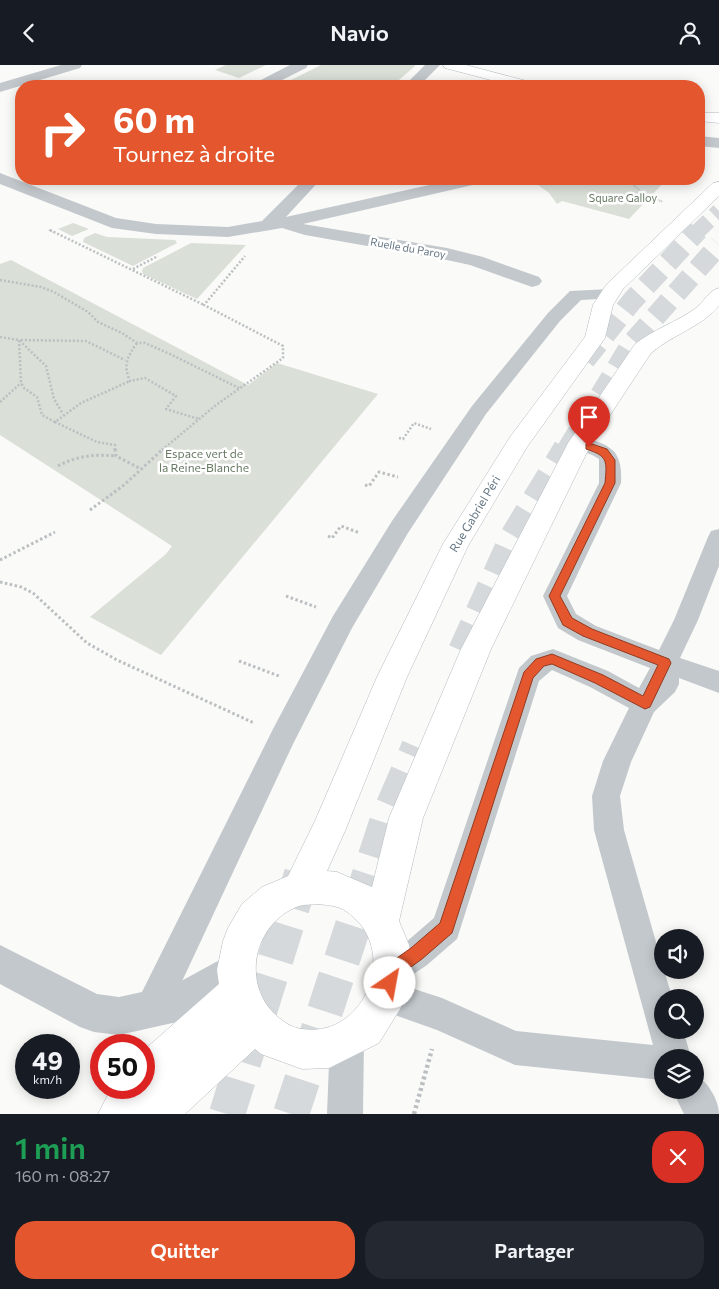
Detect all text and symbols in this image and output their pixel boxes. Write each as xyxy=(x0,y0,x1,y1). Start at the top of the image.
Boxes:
icon: back xyxy=(15,19,43,47)
text: Navio xyxy=(330,19,389,46)
icon: person xyxy=(676,19,704,47)
text: 60 m xyxy=(113,97,195,140)
icon: right xyxy=(30,100,95,165)
text: Tournez à droite xyxy=(113,140,275,167)
park label: Square Galloy xyxy=(589,191,657,204)
street label: Ruelle du Paroy xyxy=(369,234,447,261)
pin xyxy=(568,396,610,447)
icon: arrive xyxy=(575,403,603,431)
park label: Espace vert de la Reine-Blanche xyxy=(159,446,249,474)
street label: Rue Gabriel Péri xyxy=(446,473,502,554)
map controls xyxy=(654,929,704,1099)
button: sound xyxy=(654,929,704,979)
position arrow xyxy=(363,956,415,1008)
button: search xyxy=(654,989,704,1039)
speed limit sign: 50 xyxy=(90,1034,155,1099)
text: 49 xyxy=(32,1045,63,1075)
button: layers xyxy=(654,1049,704,1099)
text: km/h xyxy=(33,1072,62,1086)
text: 1 min xyxy=(15,1128,86,1165)
button: close xyxy=(652,1131,704,1183)
text: 160 m · 08:27 xyxy=(15,1166,110,1185)
button: Quitter xyxy=(15,1221,355,1279)
button: Partager xyxy=(365,1221,704,1279)

